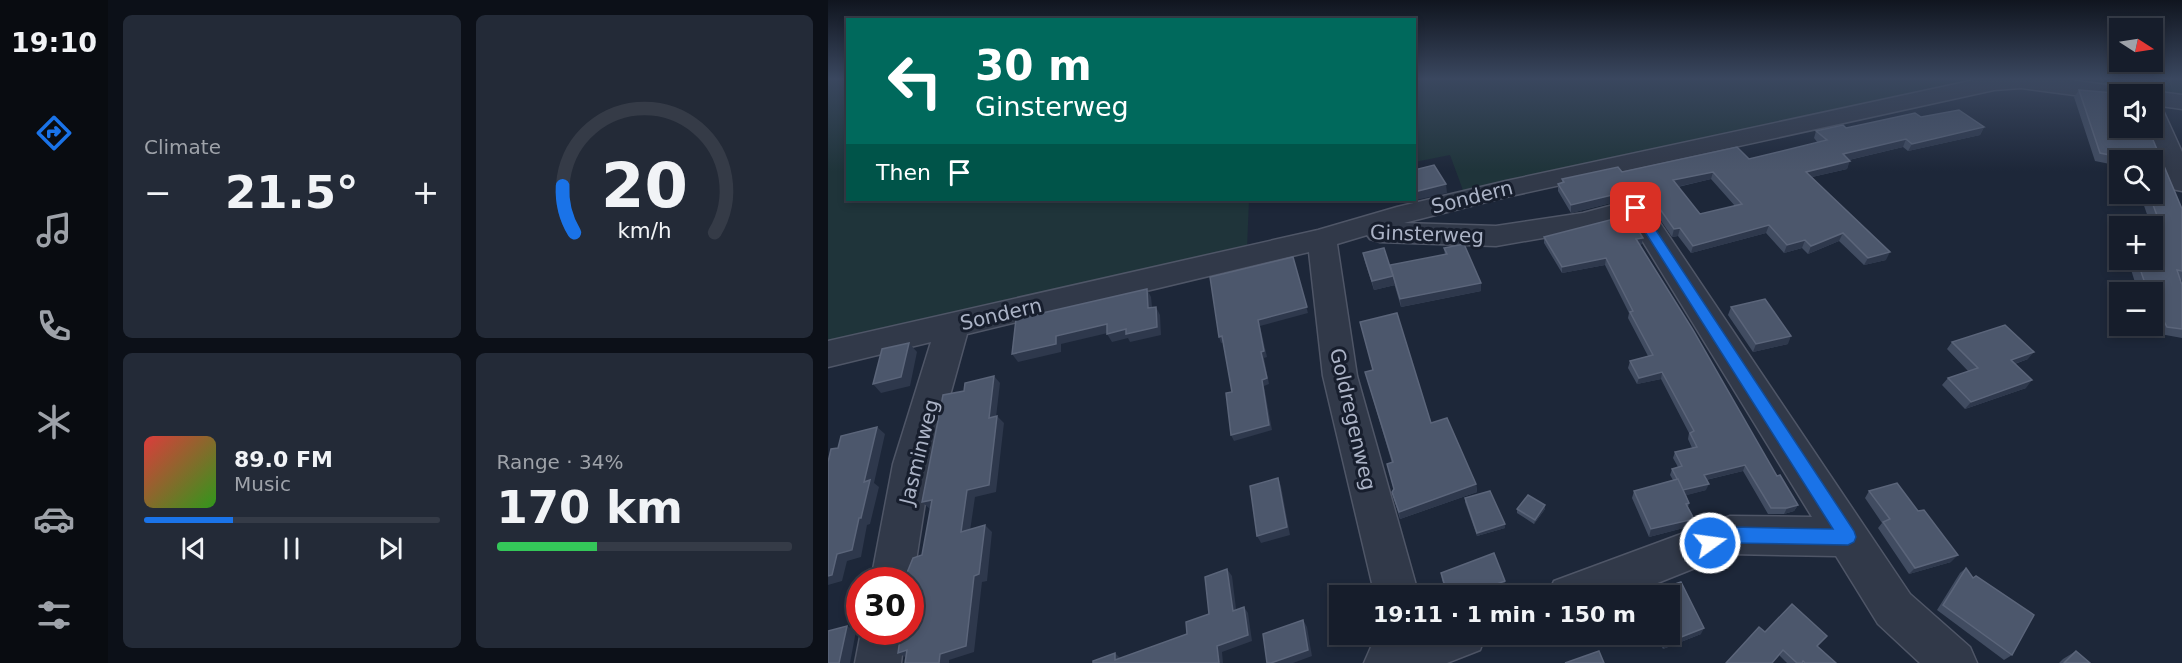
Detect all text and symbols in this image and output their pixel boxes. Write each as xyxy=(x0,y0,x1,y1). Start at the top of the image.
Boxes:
north arrow xyxy=(2109,18,2163,72)
map controls xyxy=(2109,18,2163,336)
text: 19:10 xyxy=(11,27,97,58)
text: 30 m xyxy=(975,41,1092,90)
icon: left xyxy=(876,42,954,120)
button: sound xyxy=(2109,84,2163,138)
text: Ginsterweg xyxy=(975,91,1129,122)
icon: directions xyxy=(33,112,75,154)
text: Climate xyxy=(144,135,221,159)
text: 20 xyxy=(601,149,688,222)
button: search xyxy=(2109,150,2163,204)
icon: arrive xyxy=(943,156,976,189)
text: Then xyxy=(876,160,931,185)
text: 21.5° xyxy=(225,166,359,219)
text: − xyxy=(144,173,172,212)
text: + xyxy=(412,173,440,212)
street label: Sondern xyxy=(1429,175,1515,219)
pin xyxy=(1610,182,1661,233)
icon: arrive xyxy=(1619,191,1652,224)
icon: music xyxy=(33,209,75,251)
button: + xyxy=(2109,216,2163,270)
text: km/h xyxy=(617,219,671,244)
street label: Ginsterweg xyxy=(1370,220,1484,248)
button: − xyxy=(2109,282,2163,336)
street label: Sondern xyxy=(958,293,1044,335)
icon: phone xyxy=(33,305,75,347)
street label: Goldregenweg xyxy=(1325,346,1381,492)
street label: Jasminweg xyxy=(894,397,944,509)
icon: climate xyxy=(33,401,75,443)
text: 89.0 FM xyxy=(234,447,333,472)
text: Range · 34% xyxy=(497,450,623,474)
text: Music xyxy=(234,472,291,496)
text: 170 km xyxy=(497,481,683,534)
icon: car xyxy=(33,498,75,540)
position arrow xyxy=(1678,511,1742,575)
icon: previous xyxy=(177,532,210,565)
icon: pause xyxy=(275,532,308,565)
icon: next xyxy=(374,532,407,565)
speed limit sign: 30 xyxy=(846,567,924,645)
icon: filters xyxy=(33,594,75,636)
text: 19:11 · 1 min · 150 m xyxy=(1373,602,1636,627)

